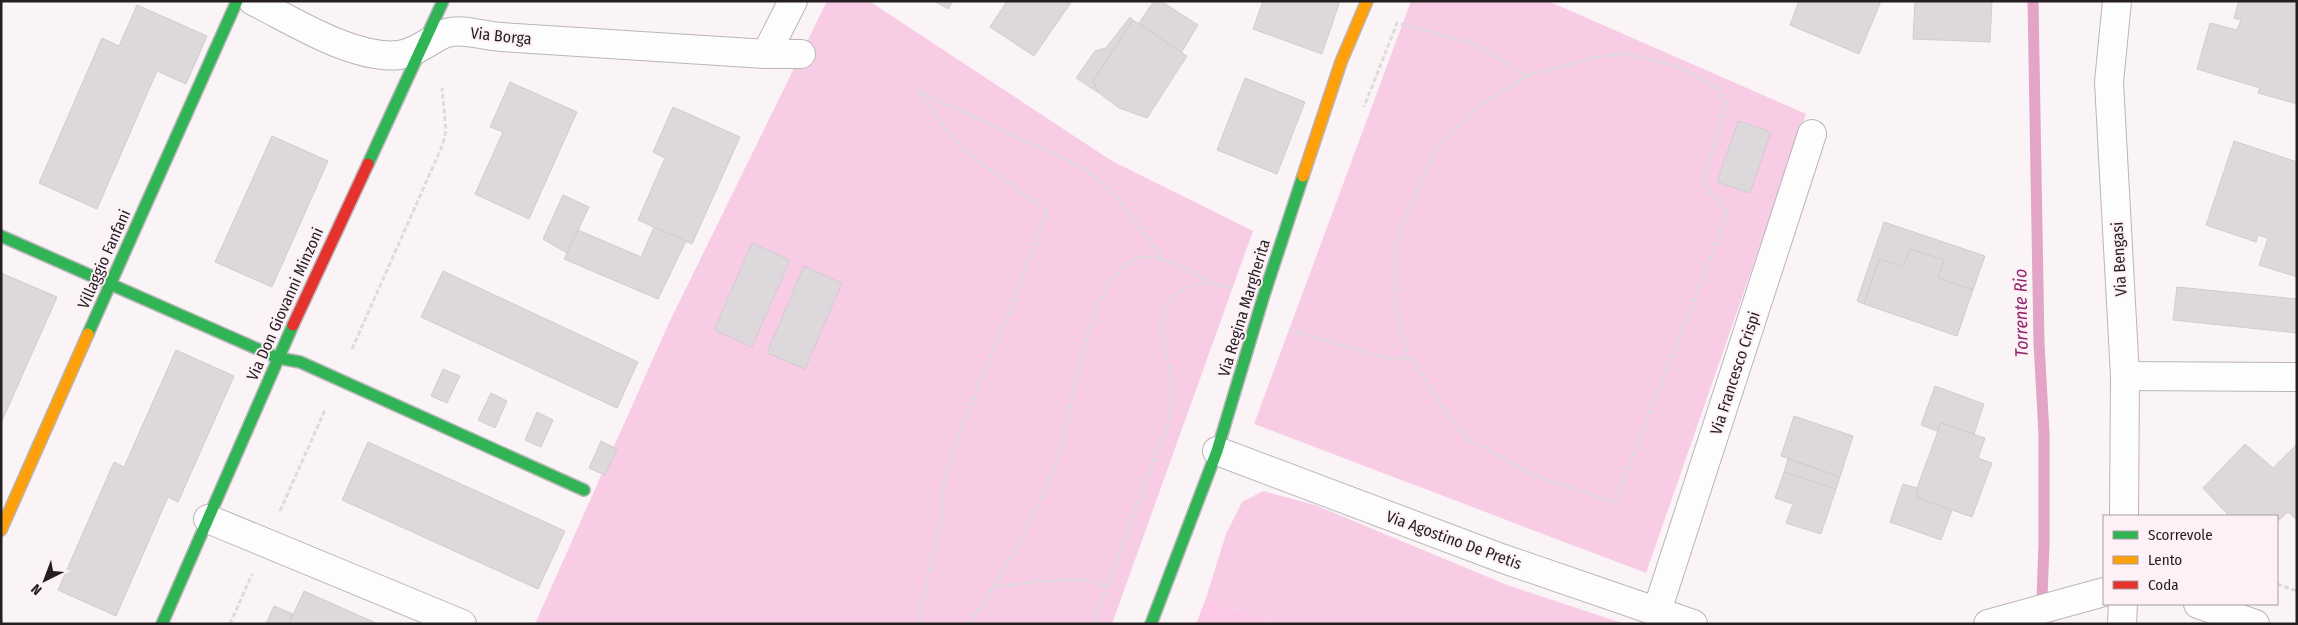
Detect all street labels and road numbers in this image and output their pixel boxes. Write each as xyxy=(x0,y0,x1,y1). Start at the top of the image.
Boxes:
street label: Via Borga xyxy=(469,23,533,49)
street label: Villaggio Fanfani xyxy=(74,206,134,312)
street label: Via Bengasi xyxy=(2108,221,2130,297)
street label: Via Don Giovanni Minzoni xyxy=(243,225,327,383)
street label: Via Regina Margherita xyxy=(1214,237,1274,379)
street label: Via Francesco Crispi xyxy=(1706,309,1764,437)
street label: Via Agostino De Pretis xyxy=(1384,507,1524,573)

